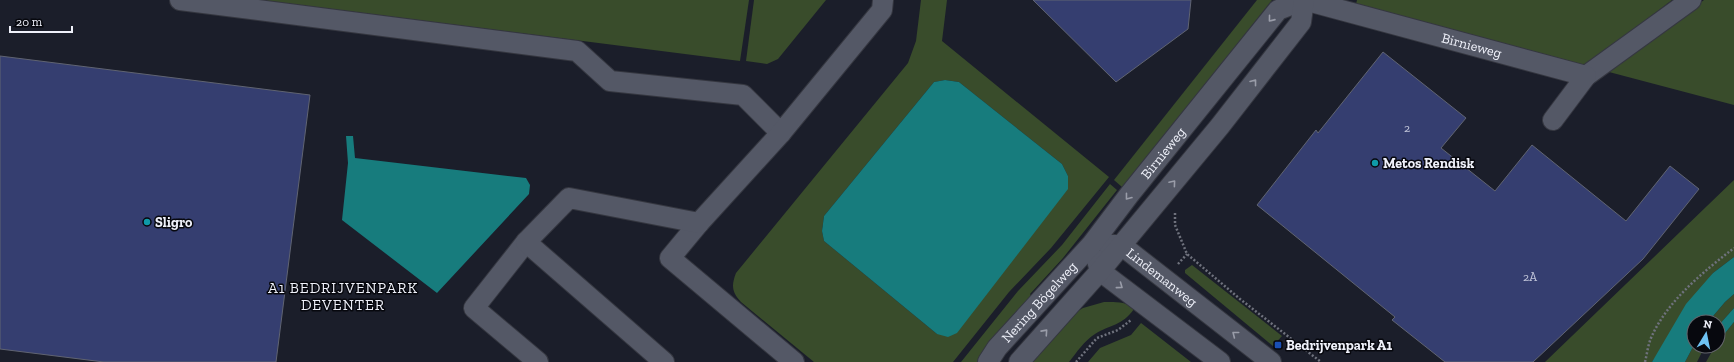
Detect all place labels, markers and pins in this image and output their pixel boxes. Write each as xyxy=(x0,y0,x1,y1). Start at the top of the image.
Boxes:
place label: Metos Rendisk xyxy=(1383,155,1475,172)
marker: Metos Rendisk xyxy=(1370,158,1380,168)
place label: Sligro xyxy=(155,214,193,231)
marker: Sligro xyxy=(142,217,152,227)
place label: Bedrijvenpark A1 xyxy=(1286,337,1392,354)
marker: Bedrijvenpark A1 xyxy=(1273,340,1283,350)

